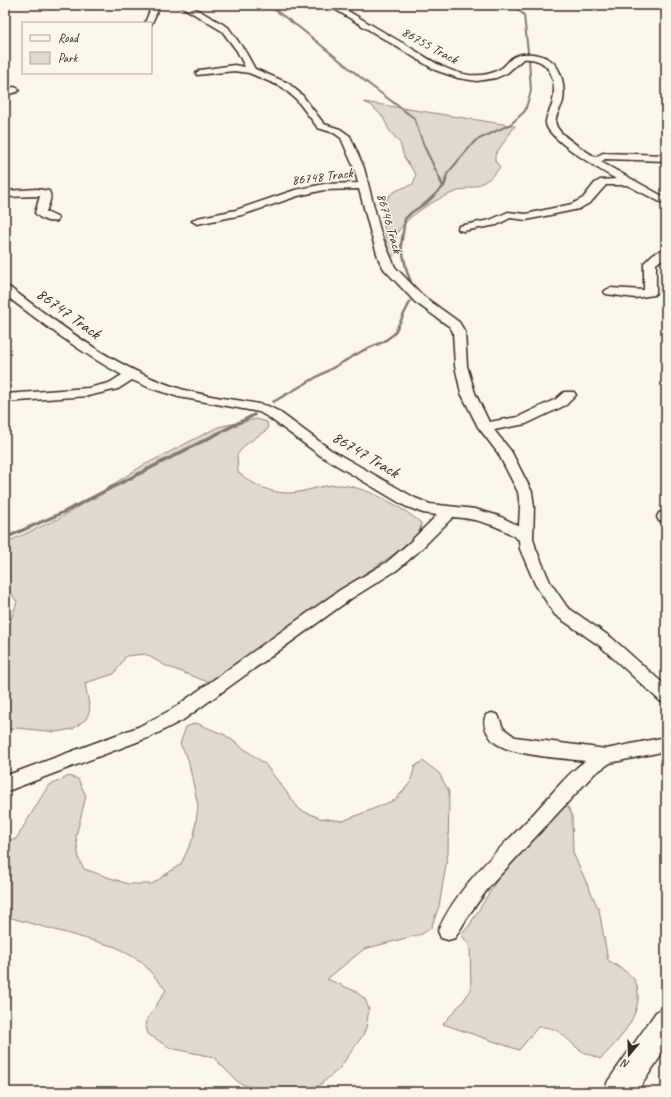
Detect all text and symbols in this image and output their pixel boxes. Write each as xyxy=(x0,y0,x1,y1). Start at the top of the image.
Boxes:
legend xyxy=(22,22,152,74)
street label: 86755 Track xyxy=(399,23,461,68)
text: Road xyxy=(58,30,80,46)
text: Park xyxy=(58,50,79,66)
street label: 86748 Track xyxy=(291,164,354,189)
street label: 86746 Track xyxy=(373,191,406,256)
street label: 86747 Track xyxy=(32,283,106,345)
street label: 86747 Track xyxy=(328,426,405,484)
north arrow xyxy=(609,1035,649,1075)
text: N xyxy=(618,1056,631,1072)

